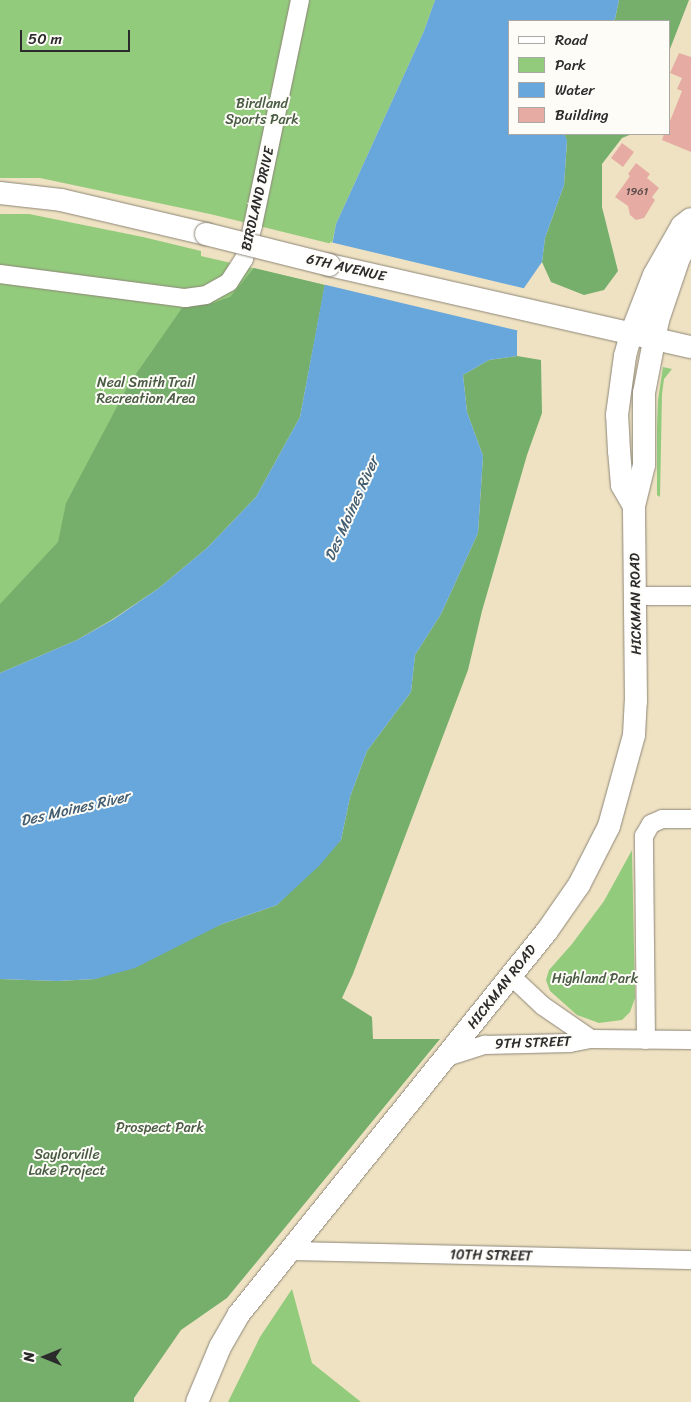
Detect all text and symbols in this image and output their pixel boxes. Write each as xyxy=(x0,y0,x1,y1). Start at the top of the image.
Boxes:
scale bar xyxy=(22,20,132,52)
legend xyxy=(508,20,671,135)
text: 50 m xyxy=(28,26,62,52)
text: Road xyxy=(555,27,587,53)
text: Park xyxy=(555,52,586,78)
text: Water xyxy=(555,77,595,103)
park label: Birdland Sports Park xyxy=(225,96,299,128)
text: Building xyxy=(555,102,609,128)
street label: BIRDLAND DRIVE xyxy=(238,145,278,253)
house number: 1961 xyxy=(626,185,648,199)
street label: 6TH AVENUE xyxy=(305,251,387,285)
park label: Neal Smith Trail Recreation Area xyxy=(96,375,196,408)
water label: Des Moines River xyxy=(321,454,383,564)
street label: HICKMAN ROAD xyxy=(627,553,645,655)
water label: Des Moines River xyxy=(19,788,131,830)
street label: HICKMAN ROAD xyxy=(464,942,540,1032)
park label: Highland Park xyxy=(552,971,638,987)
street label: 9TH STREET xyxy=(494,1033,572,1053)
park label: Prospect Park xyxy=(116,1120,204,1136)
park label: Saylorville Lake Project xyxy=(28,1147,106,1180)
street label: 10TH STREET xyxy=(449,1247,533,1265)
north arrow xyxy=(20,1332,70,1382)
text: N xyxy=(17,1352,42,1362)

